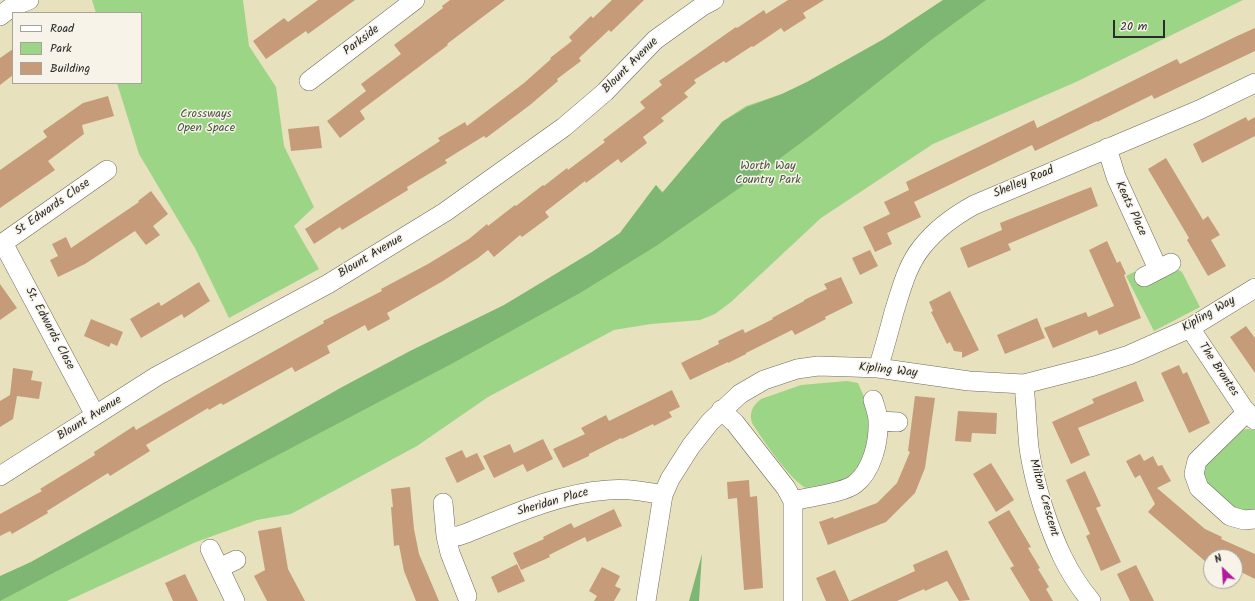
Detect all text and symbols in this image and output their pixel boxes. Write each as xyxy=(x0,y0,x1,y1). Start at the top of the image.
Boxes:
legend xyxy=(12,12,142,84)
scale bar xyxy=(1115,12,1167,38)
text: 20 m xyxy=(1120,17,1147,36)
text: Road xyxy=(50,19,74,38)
street label: Parkside xyxy=(341,23,383,59)
street label: Blount Avenue xyxy=(600,35,662,97)
text: Park xyxy=(50,39,72,58)
text: Building xyxy=(50,59,90,78)
park label: Crossways Open Space xyxy=(177,108,235,136)
park label: Worth Way Country Park xyxy=(735,160,801,188)
street label: Shelley Road xyxy=(992,164,1056,202)
street label: St Edwards Close xyxy=(13,177,93,239)
street label: Keats Place xyxy=(1111,179,1149,239)
street label: Blount Avenue xyxy=(336,232,406,282)
street label: St. Edwards Close xyxy=(21,285,77,373)
street label: Kipling Way xyxy=(1180,294,1238,336)
street label: The Brontes xyxy=(1195,340,1241,400)
street label: Kipling Way xyxy=(858,361,918,381)
street label: Blount Avenue xyxy=(55,394,125,444)
street label: Milton Crescent xyxy=(1025,458,1061,538)
street label: Sheridan Place xyxy=(516,486,590,520)
north arrow xyxy=(1203,549,1243,589)
text: N xyxy=(1211,549,1225,569)

